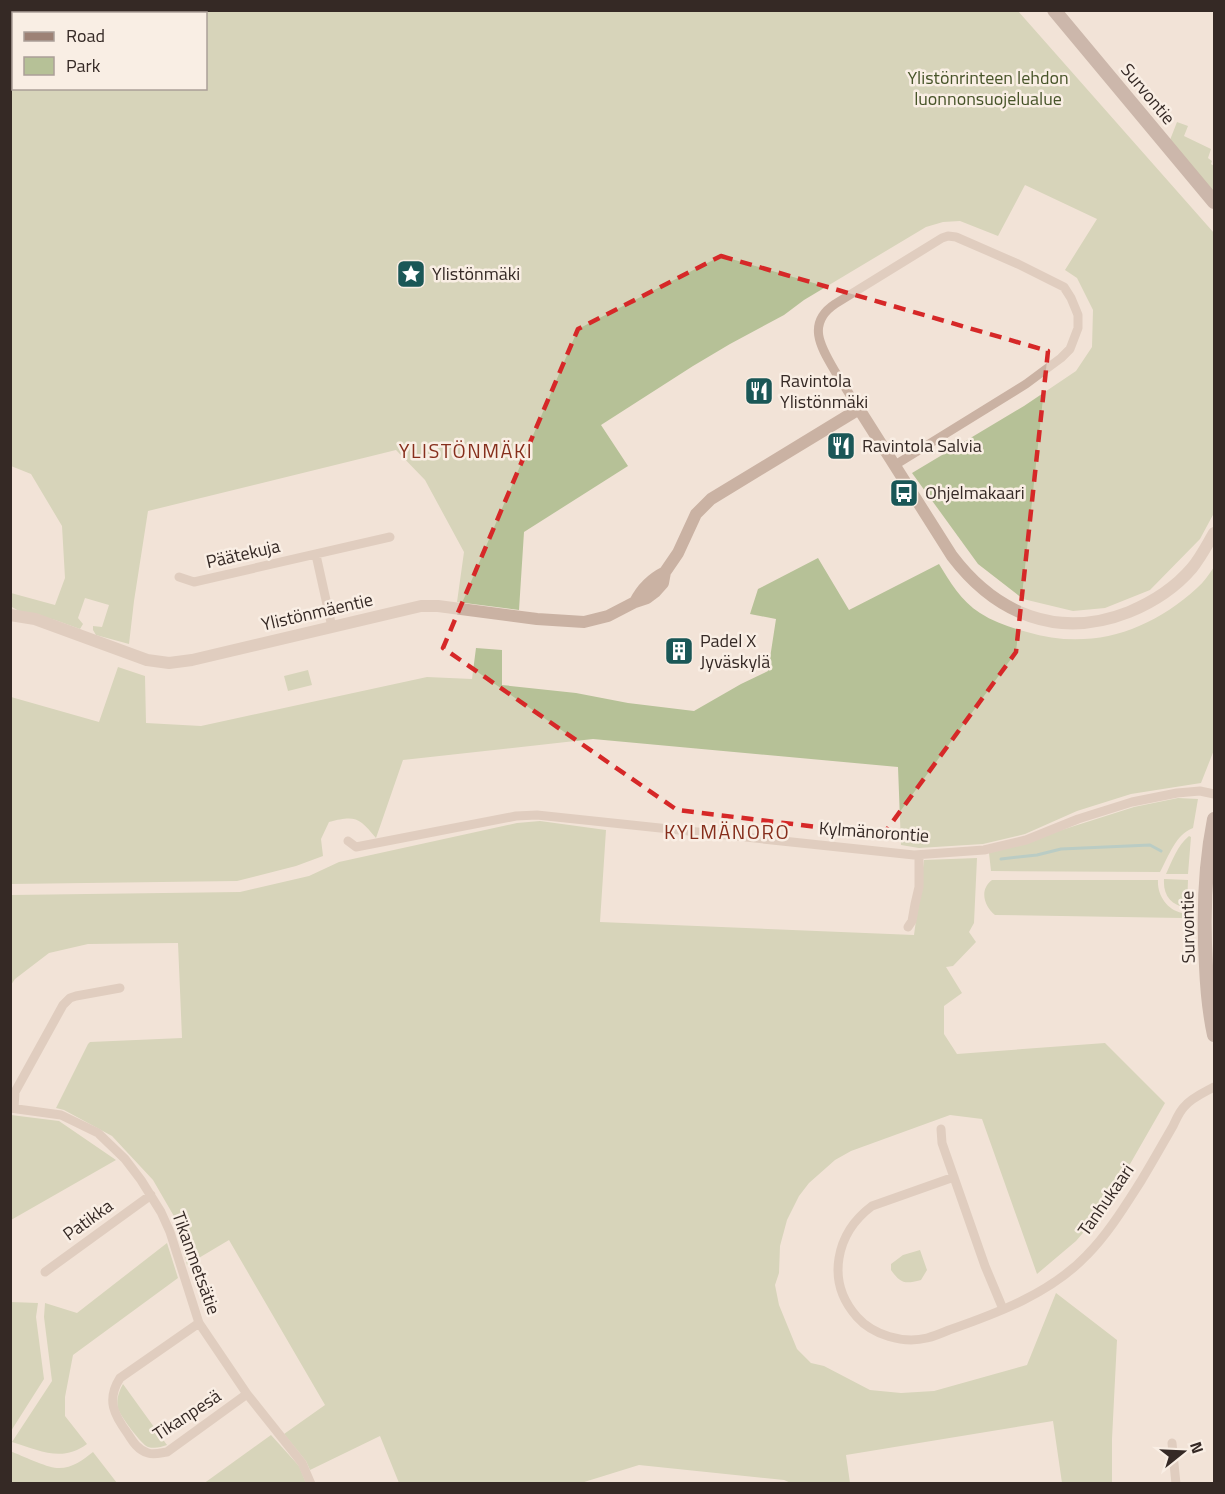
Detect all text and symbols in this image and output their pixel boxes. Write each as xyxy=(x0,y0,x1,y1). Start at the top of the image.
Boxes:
legend xyxy=(12,12,207,90)
text: Road xyxy=(66,22,105,49)
text: Park xyxy=(66,52,101,79)
street label: Survontie xyxy=(1115,57,1182,130)
park label: Ylistönrinteen lehdon luonnonsuojelualue xyxy=(907,64,1069,112)
place icon: Ylistönmäki xyxy=(395,258,427,290)
place label: Ylistönmäki xyxy=(432,260,520,287)
place label: Ravintola Ylistönmäki xyxy=(780,367,868,415)
restaurant icon: Ravintola Ylistönmäki xyxy=(743,375,775,407)
restaurant icon: Ravintola Salvia xyxy=(825,430,857,462)
place label: Ravintola Salvia xyxy=(862,432,982,459)
district label: YLISTÖNMÄKI xyxy=(399,435,533,466)
bus stop icon: Ohjelmakaari xyxy=(888,477,920,509)
place label: Ohjelmakaari xyxy=(925,479,1025,506)
street label: Päätekuja xyxy=(203,532,283,575)
street label: Ylistönmäentie xyxy=(258,586,375,637)
place label: Padel X Jyväskylä xyxy=(700,627,770,675)
building icon: Padel X Jyväskylä xyxy=(663,635,695,667)
street label: Kylmänorontie xyxy=(818,814,930,849)
district label: KYLMÄNORO xyxy=(664,816,790,847)
street label: Survontie xyxy=(1173,891,1202,963)
street label: Tanhukaari xyxy=(1071,1158,1140,1241)
street label: Patikka xyxy=(57,1192,118,1247)
street label: Tikanmetsätie xyxy=(165,1208,228,1318)
street label: Tikanpesä xyxy=(147,1382,226,1447)
north arrow xyxy=(1153,1422,1213,1482)
text: N xyxy=(1184,1438,1210,1456)

